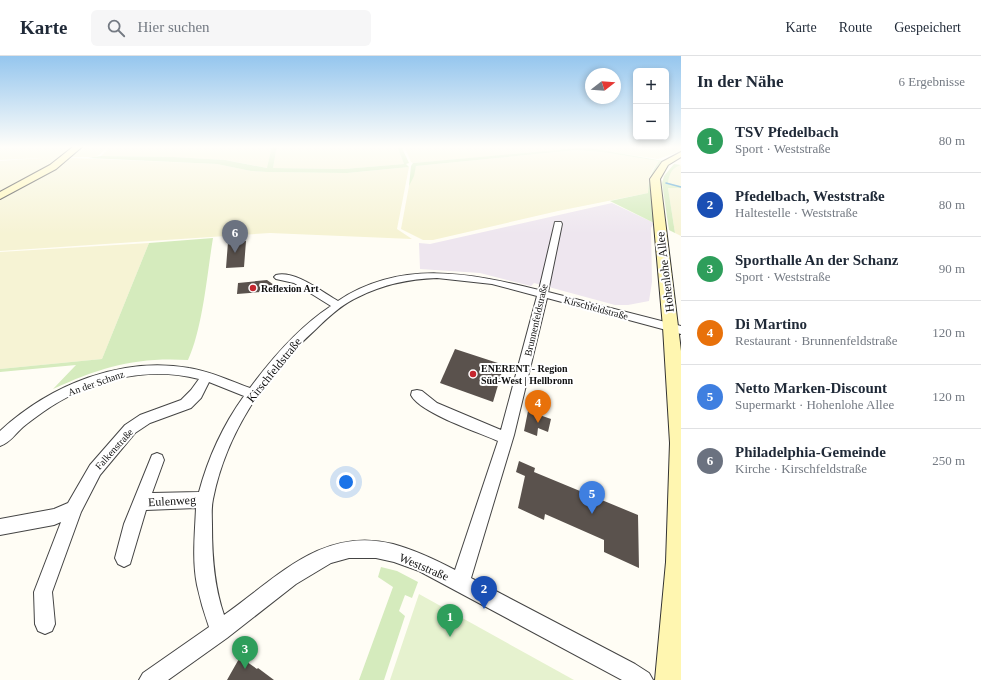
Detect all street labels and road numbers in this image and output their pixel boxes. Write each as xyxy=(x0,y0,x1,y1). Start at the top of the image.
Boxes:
street label: Hohenlohe Allee xyxy=(653,231,677,313)
street label: Brunnenfeldstraße xyxy=(522,282,550,357)
street label: Kirschfeldstraße xyxy=(563,294,630,322)
street label: Kirschfeldstraße xyxy=(244,335,304,405)
street label: An der Schanz xyxy=(66,368,126,398)
street label: Falkenstraße xyxy=(93,426,136,472)
street label: Eulenweg xyxy=(148,493,196,509)
street label: Weststraße xyxy=(397,550,451,584)

